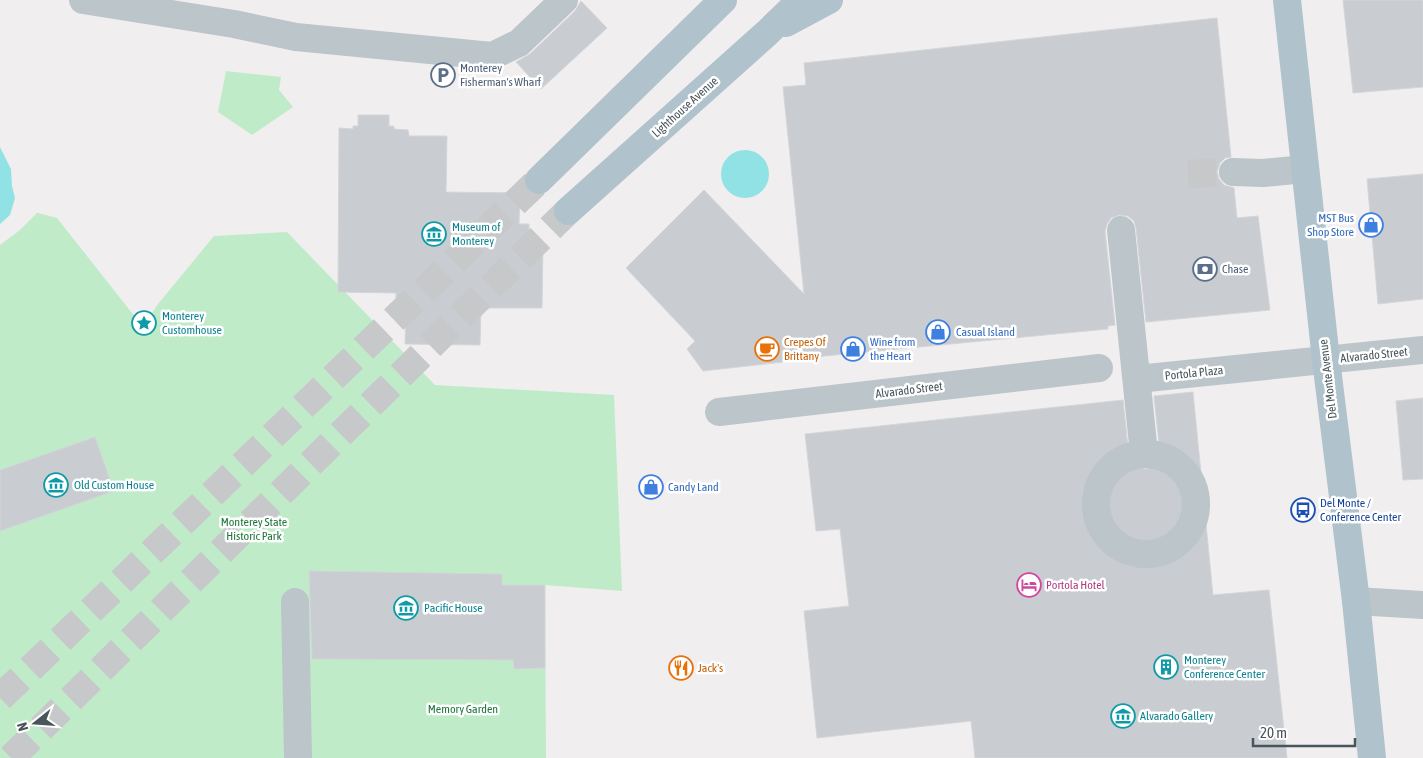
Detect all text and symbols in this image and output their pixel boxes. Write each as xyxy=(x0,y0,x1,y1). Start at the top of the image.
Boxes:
place label: Monterey Fisherman's Wharf xyxy=(460,61,542,89)
parking icon: Monterey Fisherman's Wharf xyxy=(430,62,456,88)
street label: Lighthouse Avenue xyxy=(649,74,721,140)
place label: MST Bus Shop Store xyxy=(1307,211,1354,239)
shop icon: MST Bus Shop Store xyxy=(1358,212,1384,238)
place label: Museum of Monterey xyxy=(452,220,501,248)
museum icon: Museum of Monterey xyxy=(421,221,447,247)
bank icon: Chase xyxy=(1192,256,1218,282)
place label: Chase xyxy=(1222,262,1248,276)
place label: Monterey Customhouse xyxy=(162,309,222,337)
place icon: Monterey Customhouse xyxy=(131,310,157,336)
shop icon: Casual Island xyxy=(925,319,951,345)
place label: Casual Island xyxy=(956,325,1015,339)
place label: Crepes Of Brittany xyxy=(784,335,826,363)
place label: Wine from the Heart xyxy=(870,335,916,363)
cafe icon: Crepes Of Brittany xyxy=(754,336,780,362)
shop icon: Wine from the Heart xyxy=(840,336,866,362)
street label: Del Monte Avenue xyxy=(1316,338,1340,420)
street label: Alvarado Street xyxy=(1340,344,1409,365)
street label: Portola Plaza xyxy=(1164,363,1224,383)
street label: Alvarado Street xyxy=(875,379,944,401)
museum icon: Old Custom House xyxy=(43,472,69,498)
shop icon: Candy Land xyxy=(638,474,664,500)
place label: Old Custom House xyxy=(74,478,154,492)
place label: Candy Land xyxy=(668,480,719,494)
place label: Del Monte / Conference Center xyxy=(1320,496,1401,524)
bus stop icon: Del Monte / Conference Center xyxy=(1290,497,1316,523)
park label: Monterey State Historic Park xyxy=(221,515,287,543)
hotel icon: Portola Hotel xyxy=(1016,572,1042,598)
place label: Portola Hotel xyxy=(1046,578,1106,592)
museum icon: Pacific House xyxy=(393,595,419,621)
place label: Pacific House xyxy=(424,601,483,615)
place label: Monterey Conference Center xyxy=(1184,653,1265,681)
building icon: Monterey Conference Center xyxy=(1153,654,1179,680)
restaurant icon: Jack's xyxy=(668,655,694,681)
place label: Jack's xyxy=(698,661,723,675)
north arrow xyxy=(10,698,60,748)
park label: Memory Garden xyxy=(428,702,498,716)
museum icon: Alvarado Gallery xyxy=(1110,703,1136,729)
place label: Alvarado Gallery xyxy=(1140,709,1213,723)
scale bar xyxy=(1253,716,1356,748)
text: N xyxy=(14,721,31,733)
text: 20 m xyxy=(1260,724,1287,741)

